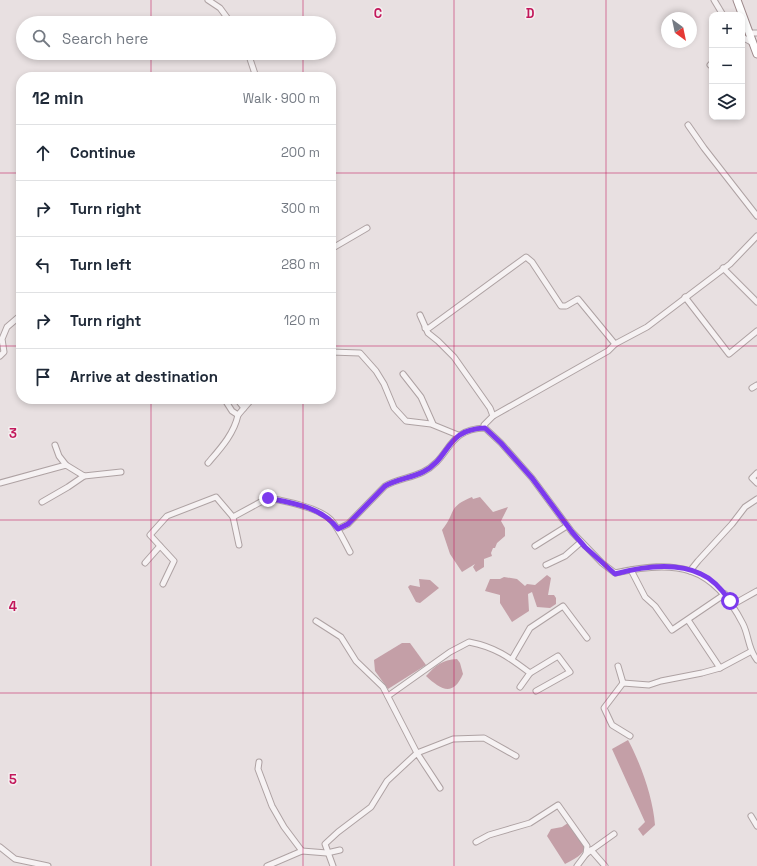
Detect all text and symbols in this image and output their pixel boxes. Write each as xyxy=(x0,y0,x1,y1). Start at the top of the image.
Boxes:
text: C xyxy=(374,5,382,22)
text: D xyxy=(526,5,535,22)
north arrow xyxy=(661,12,697,48)
map controls xyxy=(709,12,745,120)
button: + xyxy=(709,12,745,48)
search box xyxy=(16,16,336,60)
icon: search xyxy=(30,27,52,49)
text: Search here xyxy=(62,29,148,48)
button: − xyxy=(709,48,745,84)
button: layers xyxy=(709,84,745,120)
text: 12 min xyxy=(32,87,84,109)
text: Walk · 900 m xyxy=(243,90,320,107)
icon: ahead xyxy=(32,142,54,164)
text: Continue xyxy=(70,143,136,162)
text: 200 m xyxy=(281,144,320,161)
icon: right xyxy=(32,198,54,220)
text: Turn right xyxy=(70,199,141,218)
text: 300 m xyxy=(281,200,320,217)
icon: left xyxy=(32,254,54,276)
text: Turn left xyxy=(70,255,132,274)
text: 280 m xyxy=(281,256,320,273)
icon: right xyxy=(32,310,54,332)
text: Turn right xyxy=(70,311,141,330)
text: 120 m xyxy=(284,312,320,329)
icon: arrive xyxy=(32,366,54,388)
text: Arrive at destination xyxy=(70,367,218,386)
text: 3 xyxy=(9,425,17,442)
route end xyxy=(259,489,277,507)
route start xyxy=(721,592,739,610)
text: 4 xyxy=(9,598,17,615)
text: 5 xyxy=(9,771,17,788)

